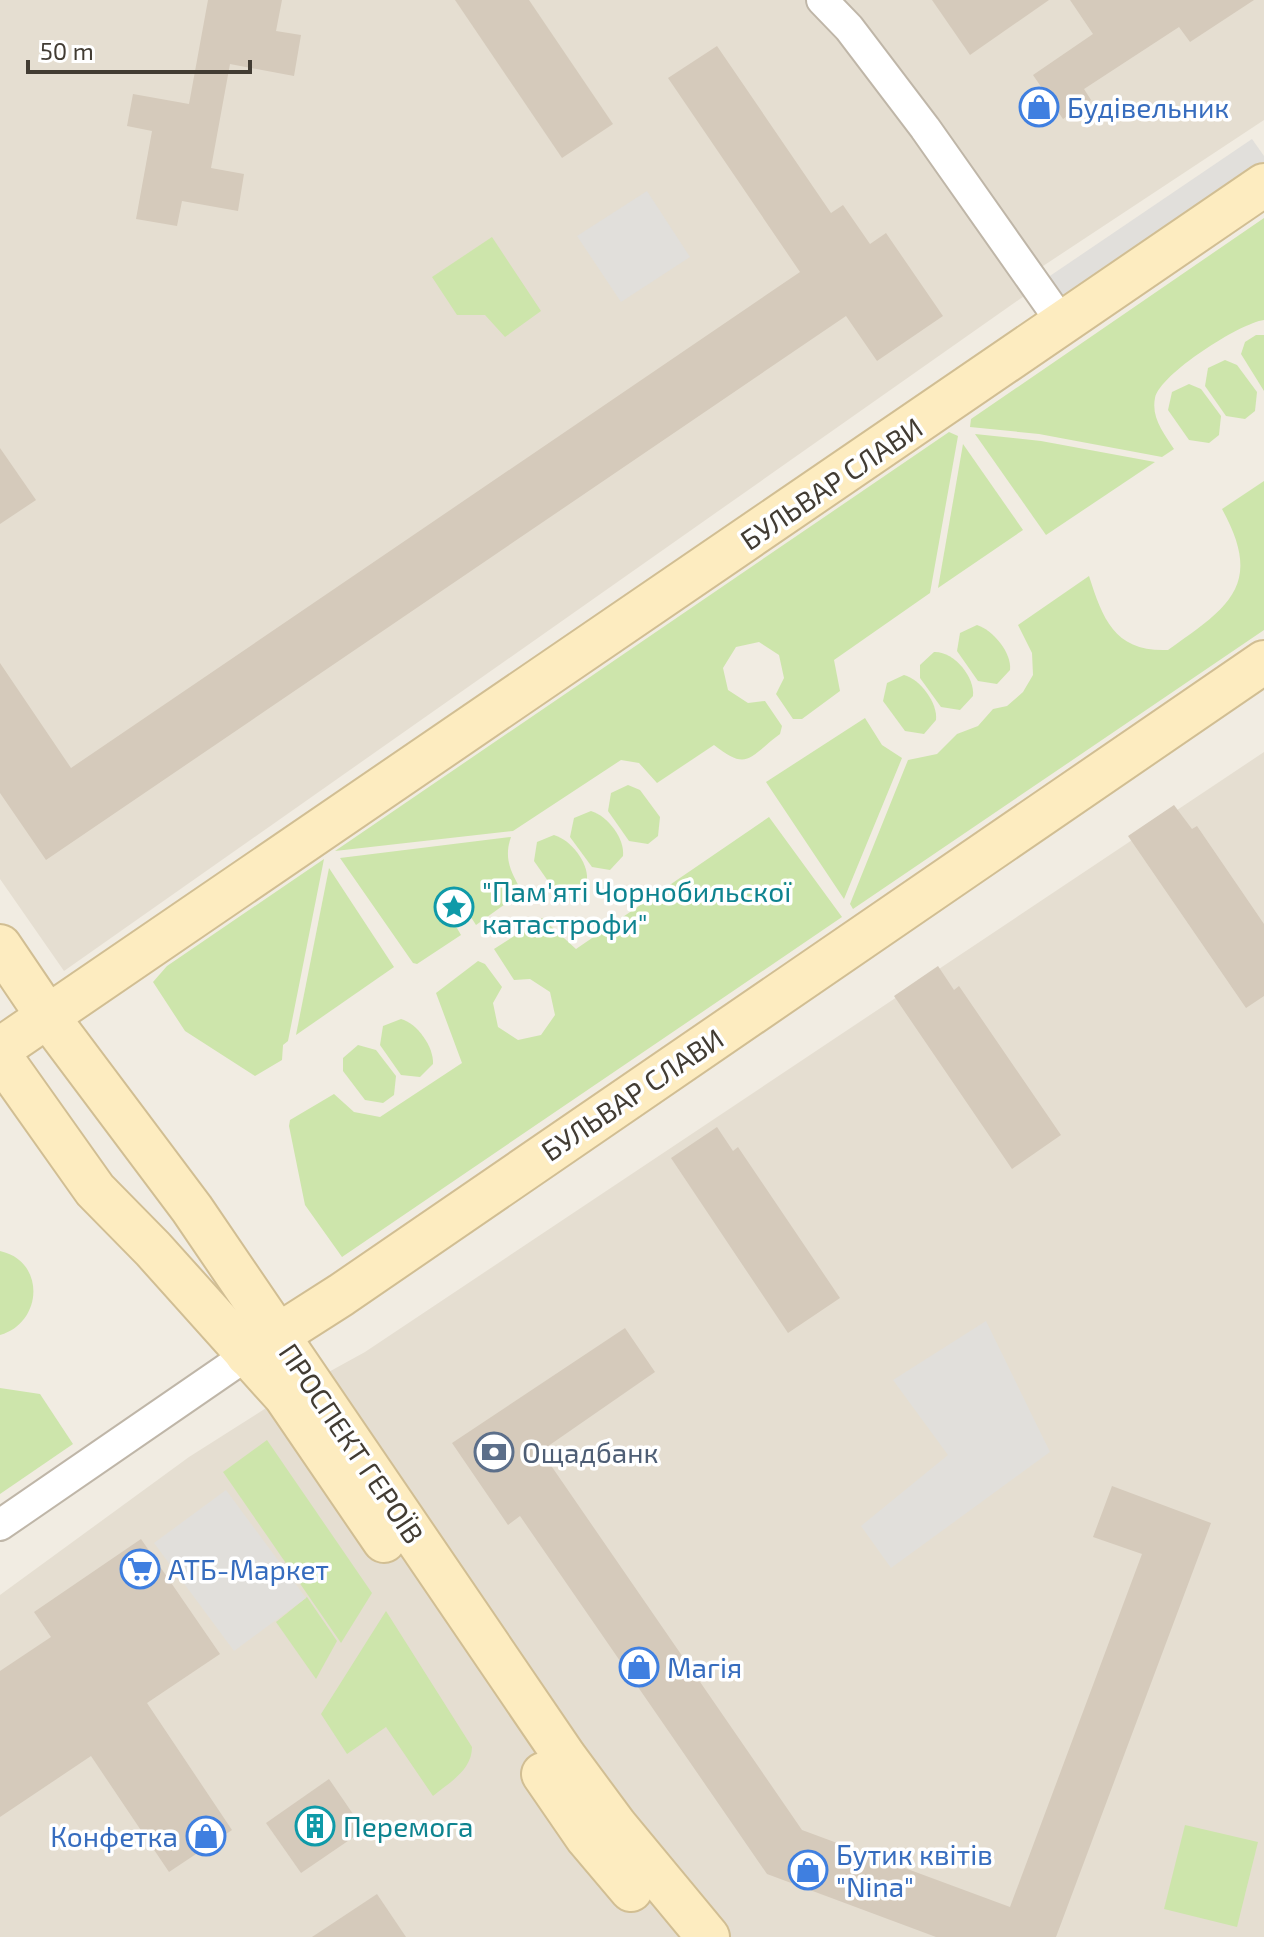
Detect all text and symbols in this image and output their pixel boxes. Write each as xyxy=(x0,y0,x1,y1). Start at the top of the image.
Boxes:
scale bar xyxy=(28,24,250,74)
text: 50 m xyxy=(40,36,94,65)
shop icon: Будівельник xyxy=(1018,86,1060,128)
place label: Будівельник xyxy=(1067,90,1229,124)
street label: БУЛЬВАР СЛАВИ xyxy=(734,410,928,556)
place label: "Пам'яті Чорнобильскої катастрофи" xyxy=(482,874,792,940)
place icon: "Пам'яті Чорнобильскої катастрофи" xyxy=(433,886,475,928)
street label: БУЛЬВАР СЛАВИ xyxy=(535,1021,729,1167)
street label: ПРОСПЕКТ ГЕРОЇВ xyxy=(273,1337,431,1549)
bank icon: Ощадбанк xyxy=(473,1431,515,1473)
place label: Ощадбанк xyxy=(522,1435,659,1469)
supermarket icon: АТБ-Маркет xyxy=(119,1548,161,1590)
place label: АТБ-Маркет xyxy=(168,1552,329,1586)
shop icon: Магія xyxy=(618,1646,660,1688)
place label: Магія xyxy=(667,1650,742,1684)
building icon: Перемога xyxy=(294,1805,336,1847)
place label: Перемога xyxy=(343,1809,474,1843)
shop icon: Конфетка xyxy=(185,1815,227,1857)
place label: Конфетка xyxy=(50,1819,178,1853)
place label: Бутик квітів "Nina" xyxy=(836,1837,993,1903)
shop icon: Бутик квітів "Nina" xyxy=(787,1849,829,1891)

